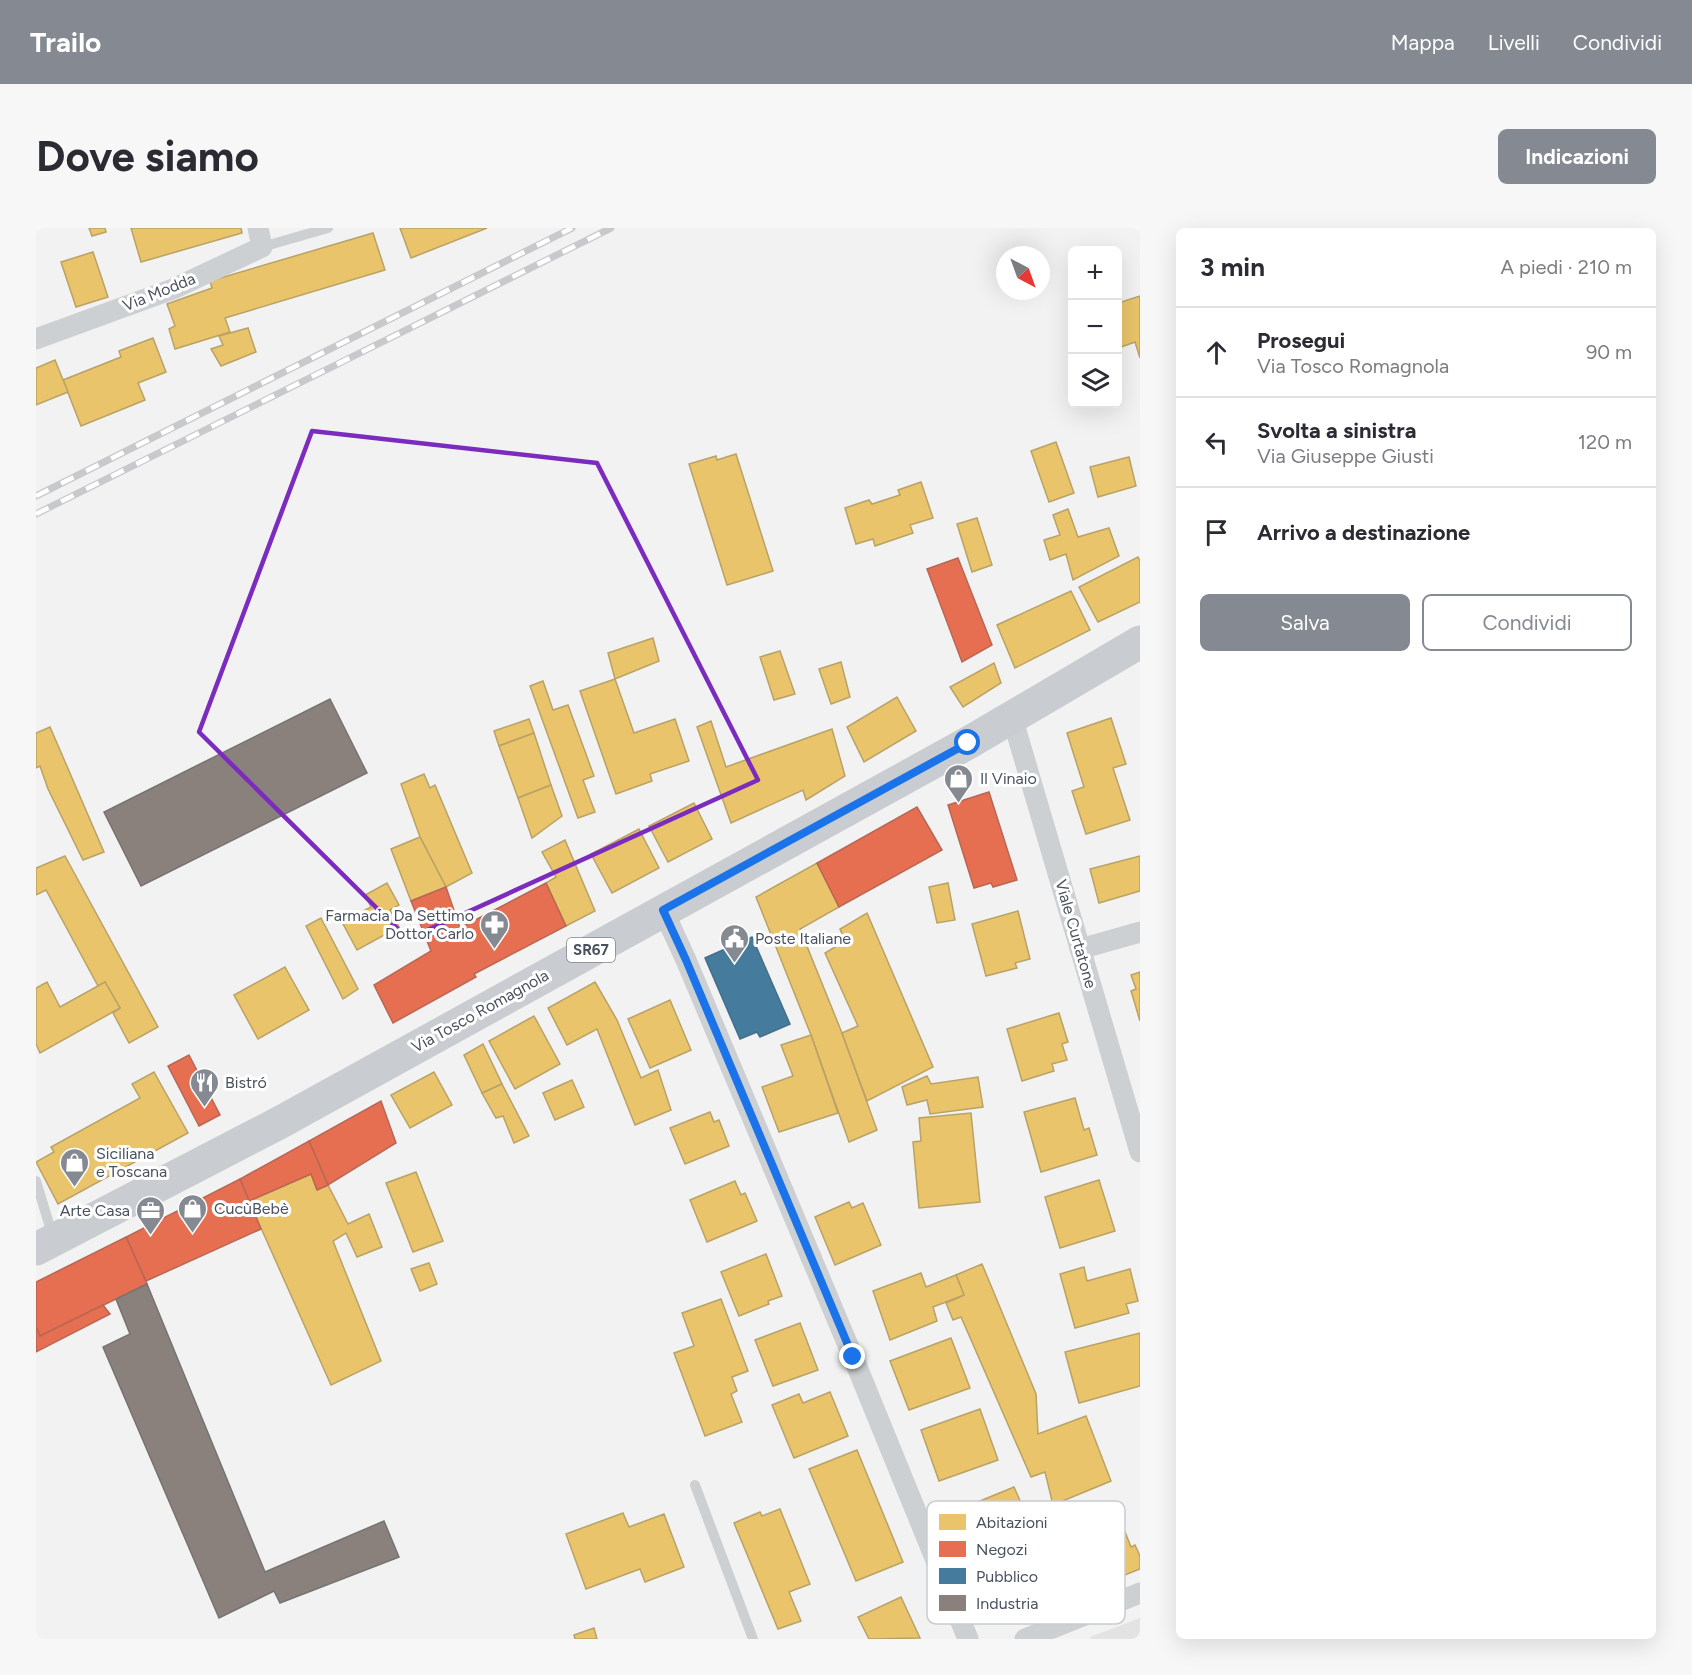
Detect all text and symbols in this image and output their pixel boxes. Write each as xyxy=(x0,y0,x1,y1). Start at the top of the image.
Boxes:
text: Trailo xyxy=(30,25,101,59)
text: Mappa xyxy=(1391,30,1455,55)
text: Livelli xyxy=(1488,30,1540,55)
text: Condividi xyxy=(1573,30,1662,55)
button: Indicazioni xyxy=(1498,129,1656,184)
text: Dove siamo xyxy=(36,131,259,182)
north arrow xyxy=(996,246,1050,300)
map controls xyxy=(1068,246,1122,408)
button: + xyxy=(1068,246,1122,300)
text: 3 min xyxy=(1200,251,1265,283)
text: A piedi · 210 m xyxy=(1501,255,1632,279)
street label: Via Modda xyxy=(120,269,198,315)
button: − xyxy=(1068,300,1122,354)
text: Prosegui xyxy=(1257,327,1345,354)
icon: ahead xyxy=(1200,336,1233,369)
text: 90 m xyxy=(1586,340,1632,364)
button: layers xyxy=(1068,354,1122,408)
text: Via Tosco Romagnola xyxy=(1257,354,1449,378)
text: Svolta a sinistra xyxy=(1257,417,1416,444)
icon: left xyxy=(1200,426,1233,459)
text: 120 m xyxy=(1578,430,1632,454)
text: Via Giuseppe Giusti xyxy=(1257,444,1434,468)
icon: arrive xyxy=(1200,516,1233,549)
text: Arrivo a destinazione xyxy=(1257,519,1470,546)
button: Salva xyxy=(1200,594,1410,651)
button: Condividi xyxy=(1422,594,1632,651)
route start xyxy=(954,729,980,755)
shop icon: Il Vinaio xyxy=(943,762,975,804)
place label: Il Vinaio xyxy=(980,769,1037,788)
street label: Viale Curtatone xyxy=(1051,877,1101,991)
place label: Farmacia Da Settimo Dottor Carlo xyxy=(325,906,474,943)
pharmacy icon: Farmacia Da Settimo Dottor Carlo xyxy=(479,908,511,950)
public building icon: Poste Italiane xyxy=(718,922,750,964)
place label: Poste Italiane xyxy=(755,929,851,948)
road number: SR67 xyxy=(567,938,615,962)
street label: Via Tosco Romagnola xyxy=(408,965,552,1057)
restaurant icon: Bistró xyxy=(188,1066,220,1108)
place label: Bistró xyxy=(225,1073,267,1092)
place label: Siciliana e Toscana xyxy=(96,1144,167,1181)
shop icon: Siciliana e Toscana xyxy=(59,1146,91,1188)
shop icon: CucùBebè xyxy=(177,1192,209,1234)
office icon: Arte Casa xyxy=(135,1194,167,1236)
place label: CucùBebè xyxy=(214,1199,289,1218)
place label: Arte Casa xyxy=(60,1201,130,1220)
route end xyxy=(839,1343,865,1369)
legend xyxy=(927,1501,1125,1624)
text: Abitazioni xyxy=(976,1513,1048,1532)
text: Negozi xyxy=(976,1540,1027,1559)
text: Pubblico xyxy=(976,1567,1038,1586)
text: Industria xyxy=(976,1594,1038,1613)

